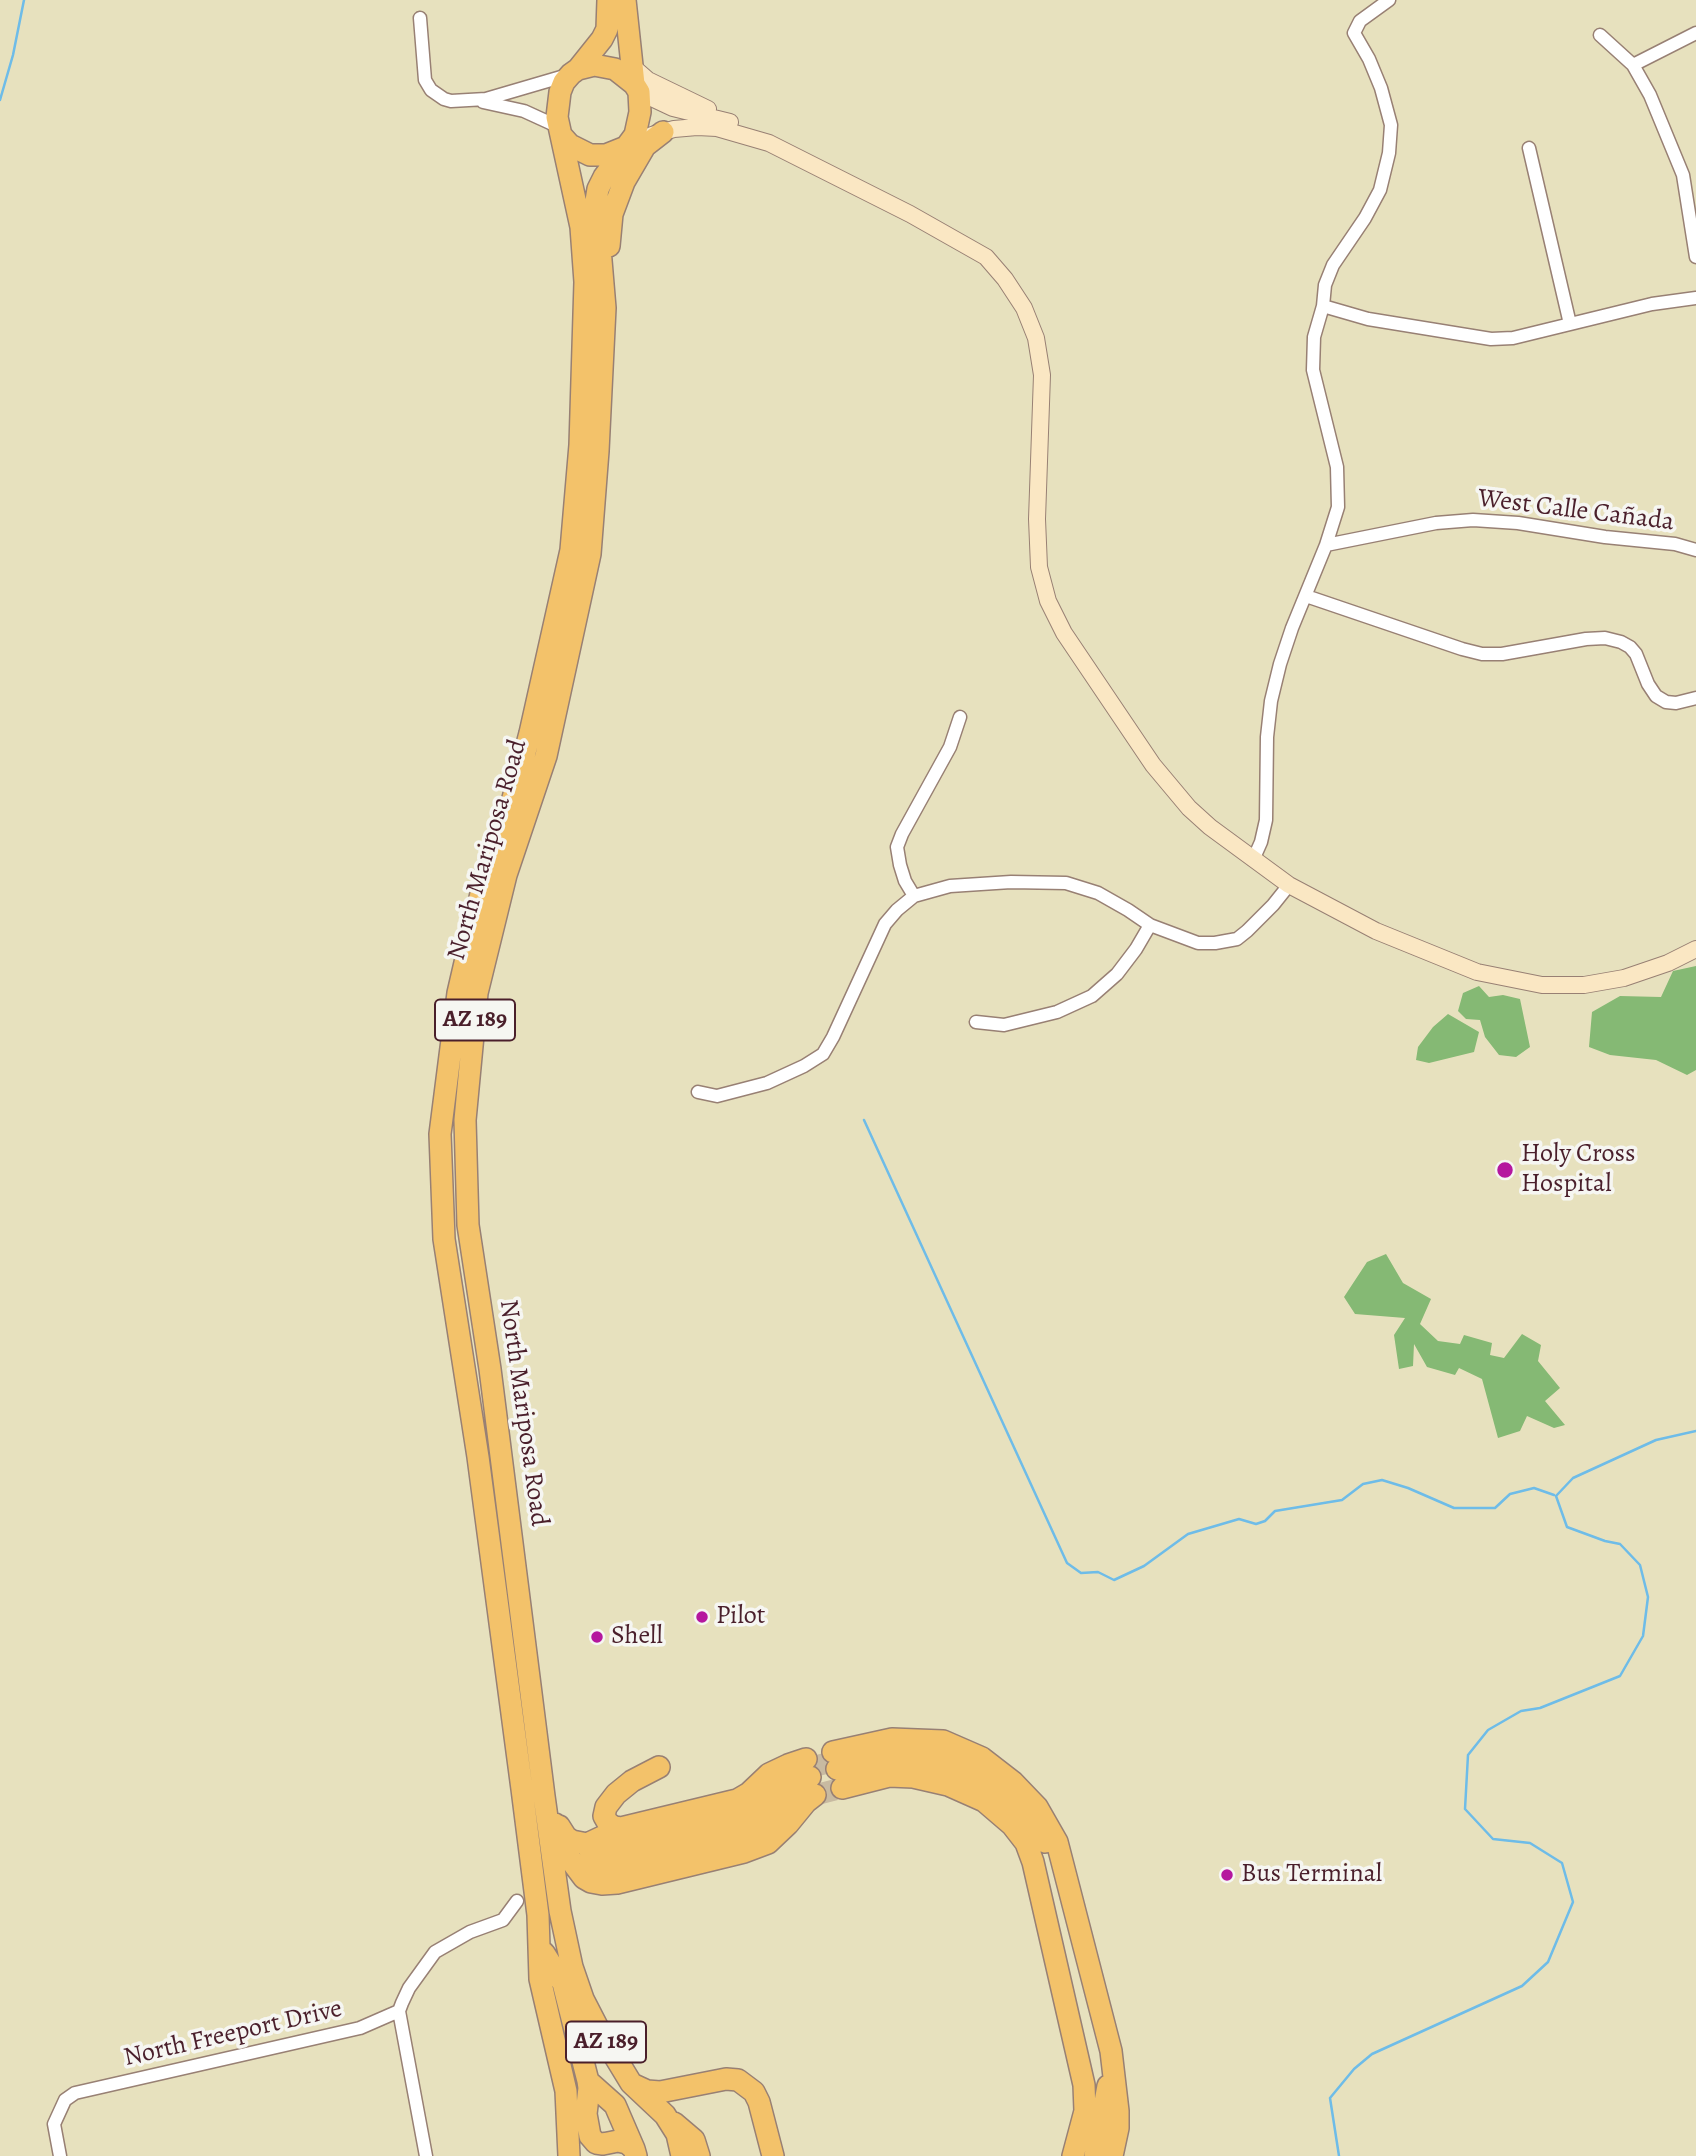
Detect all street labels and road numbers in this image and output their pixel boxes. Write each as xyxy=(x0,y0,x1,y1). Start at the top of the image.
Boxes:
street label: West Calle Cañada xyxy=(1476,484,1676,538)
street label: North Mariposa Road xyxy=(442,736,534,964)
road number: AZ 189 xyxy=(435,1000,515,1040)
street label: North Mariposa Road xyxy=(492,1298,554,1528)
street label: North Freeport Drive xyxy=(121,1994,345,2074)
road number: AZ 189 xyxy=(566,2022,646,2062)

